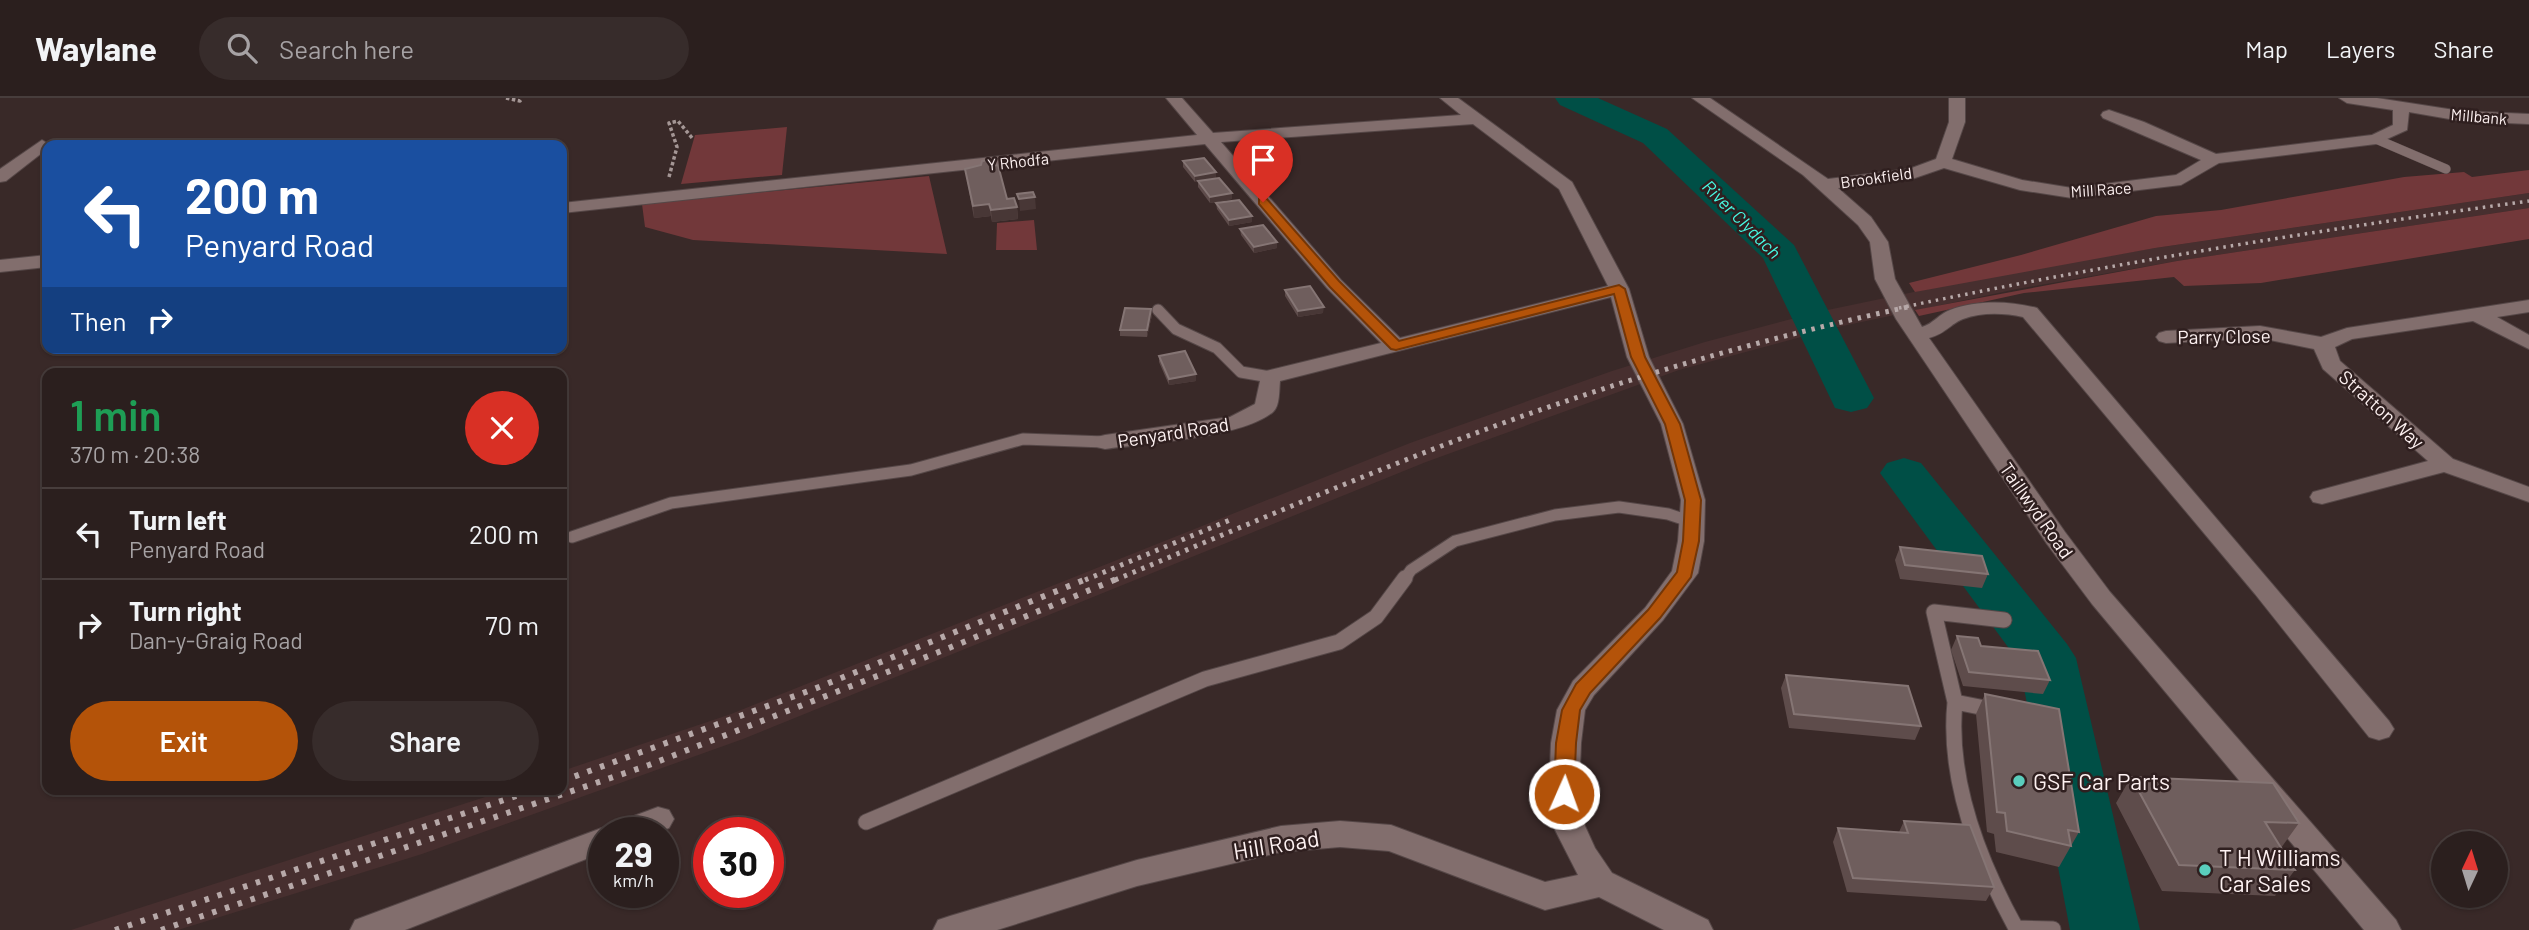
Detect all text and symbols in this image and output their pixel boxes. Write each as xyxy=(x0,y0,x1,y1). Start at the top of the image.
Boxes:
search box xyxy=(199,17,689,80)
text: Waylane xyxy=(35,28,157,68)
icon: search xyxy=(223,29,261,67)
text: Search here xyxy=(279,33,414,64)
text: Map xyxy=(2245,34,2288,63)
text: Layers xyxy=(2326,34,2395,63)
text: Share xyxy=(2433,34,2494,63)
street label: Millbank xyxy=(2450,104,2508,128)
pin xyxy=(1233,130,1293,202)
icon: arrive xyxy=(1244,141,1282,179)
street label: Y Rhodfa xyxy=(986,148,1050,174)
street label: Brookfield xyxy=(1839,163,1913,191)
text: 200 m xyxy=(185,165,319,224)
icon: left xyxy=(70,168,161,259)
water label: River Clydach xyxy=(1698,175,1786,263)
street label: Mill Race xyxy=(2070,177,2132,201)
text: Penyard Road xyxy=(185,225,374,263)
icon: right xyxy=(141,301,179,339)
text: Then xyxy=(70,305,127,336)
street label: Parry Close xyxy=(2177,324,2271,348)
street label: Stratton Way xyxy=(2335,365,2429,453)
text: 1 min xyxy=(70,389,162,439)
button: close xyxy=(465,391,539,465)
street label: Penyard Road xyxy=(1116,412,1230,452)
text: 370 m · 20:38 xyxy=(70,440,200,468)
street label: Taillwyd Road xyxy=(1995,457,2079,563)
text: Turn left xyxy=(129,504,227,535)
icon: left xyxy=(70,515,108,553)
text: 200 m xyxy=(469,518,539,549)
text: Penyard Road xyxy=(129,535,265,563)
text: Turn right xyxy=(129,595,242,626)
icon: right xyxy=(70,606,108,644)
text: 70 m xyxy=(485,609,539,640)
text: Dan-y-Graig Road xyxy=(129,626,303,654)
button: Exit xyxy=(70,701,298,781)
button: Share xyxy=(312,701,539,781)
position arrow xyxy=(1527,757,1601,831)
place label: GSF Car Parts xyxy=(2033,767,2170,795)
marker: GSF Car Parts xyxy=(2011,773,2027,789)
speed limit sign: 30 xyxy=(693,817,784,908)
street label: Hill Road xyxy=(1231,823,1321,865)
north arrow xyxy=(2431,831,2508,908)
map controls xyxy=(2431,831,2508,908)
text: 29 xyxy=(614,832,653,874)
place label: T H Williams Car Sales xyxy=(2219,843,2341,897)
marker: T H Williams Car Sales xyxy=(2197,862,2213,878)
text: km/h xyxy=(613,869,654,891)

